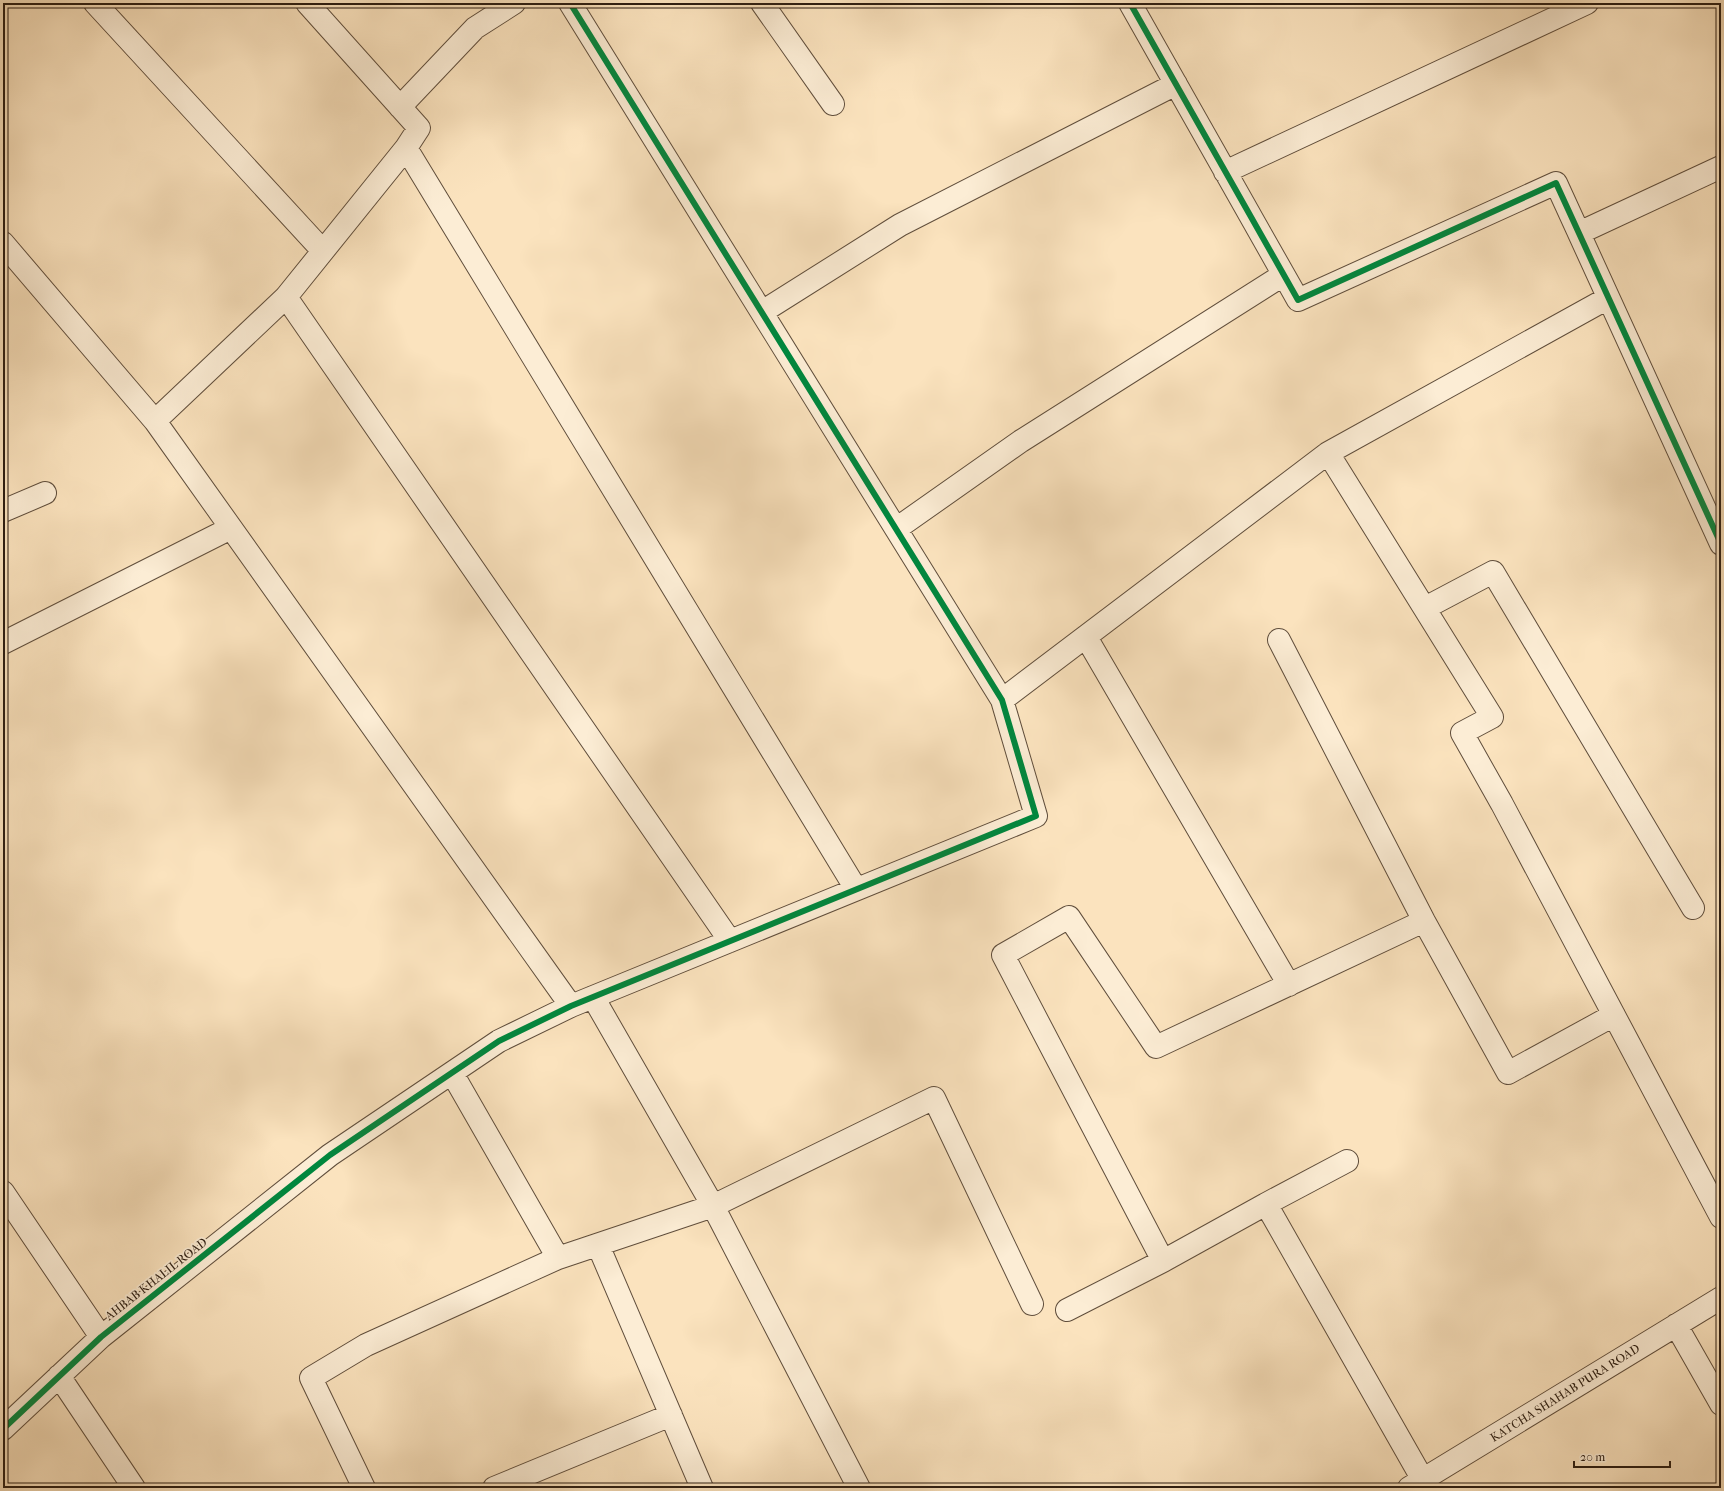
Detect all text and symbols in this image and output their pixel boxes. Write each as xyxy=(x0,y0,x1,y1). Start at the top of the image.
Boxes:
street label: AHBAB KHALIL ROAD xyxy=(101,1235,210,1324)
street label: KATCHA SHAHAB PURA ROAD xyxy=(1488,1341,1642,1445)
scale bar xyxy=(1574,1443,1670,1469)
text: 20 m xyxy=(1580,1450,1605,1464)

